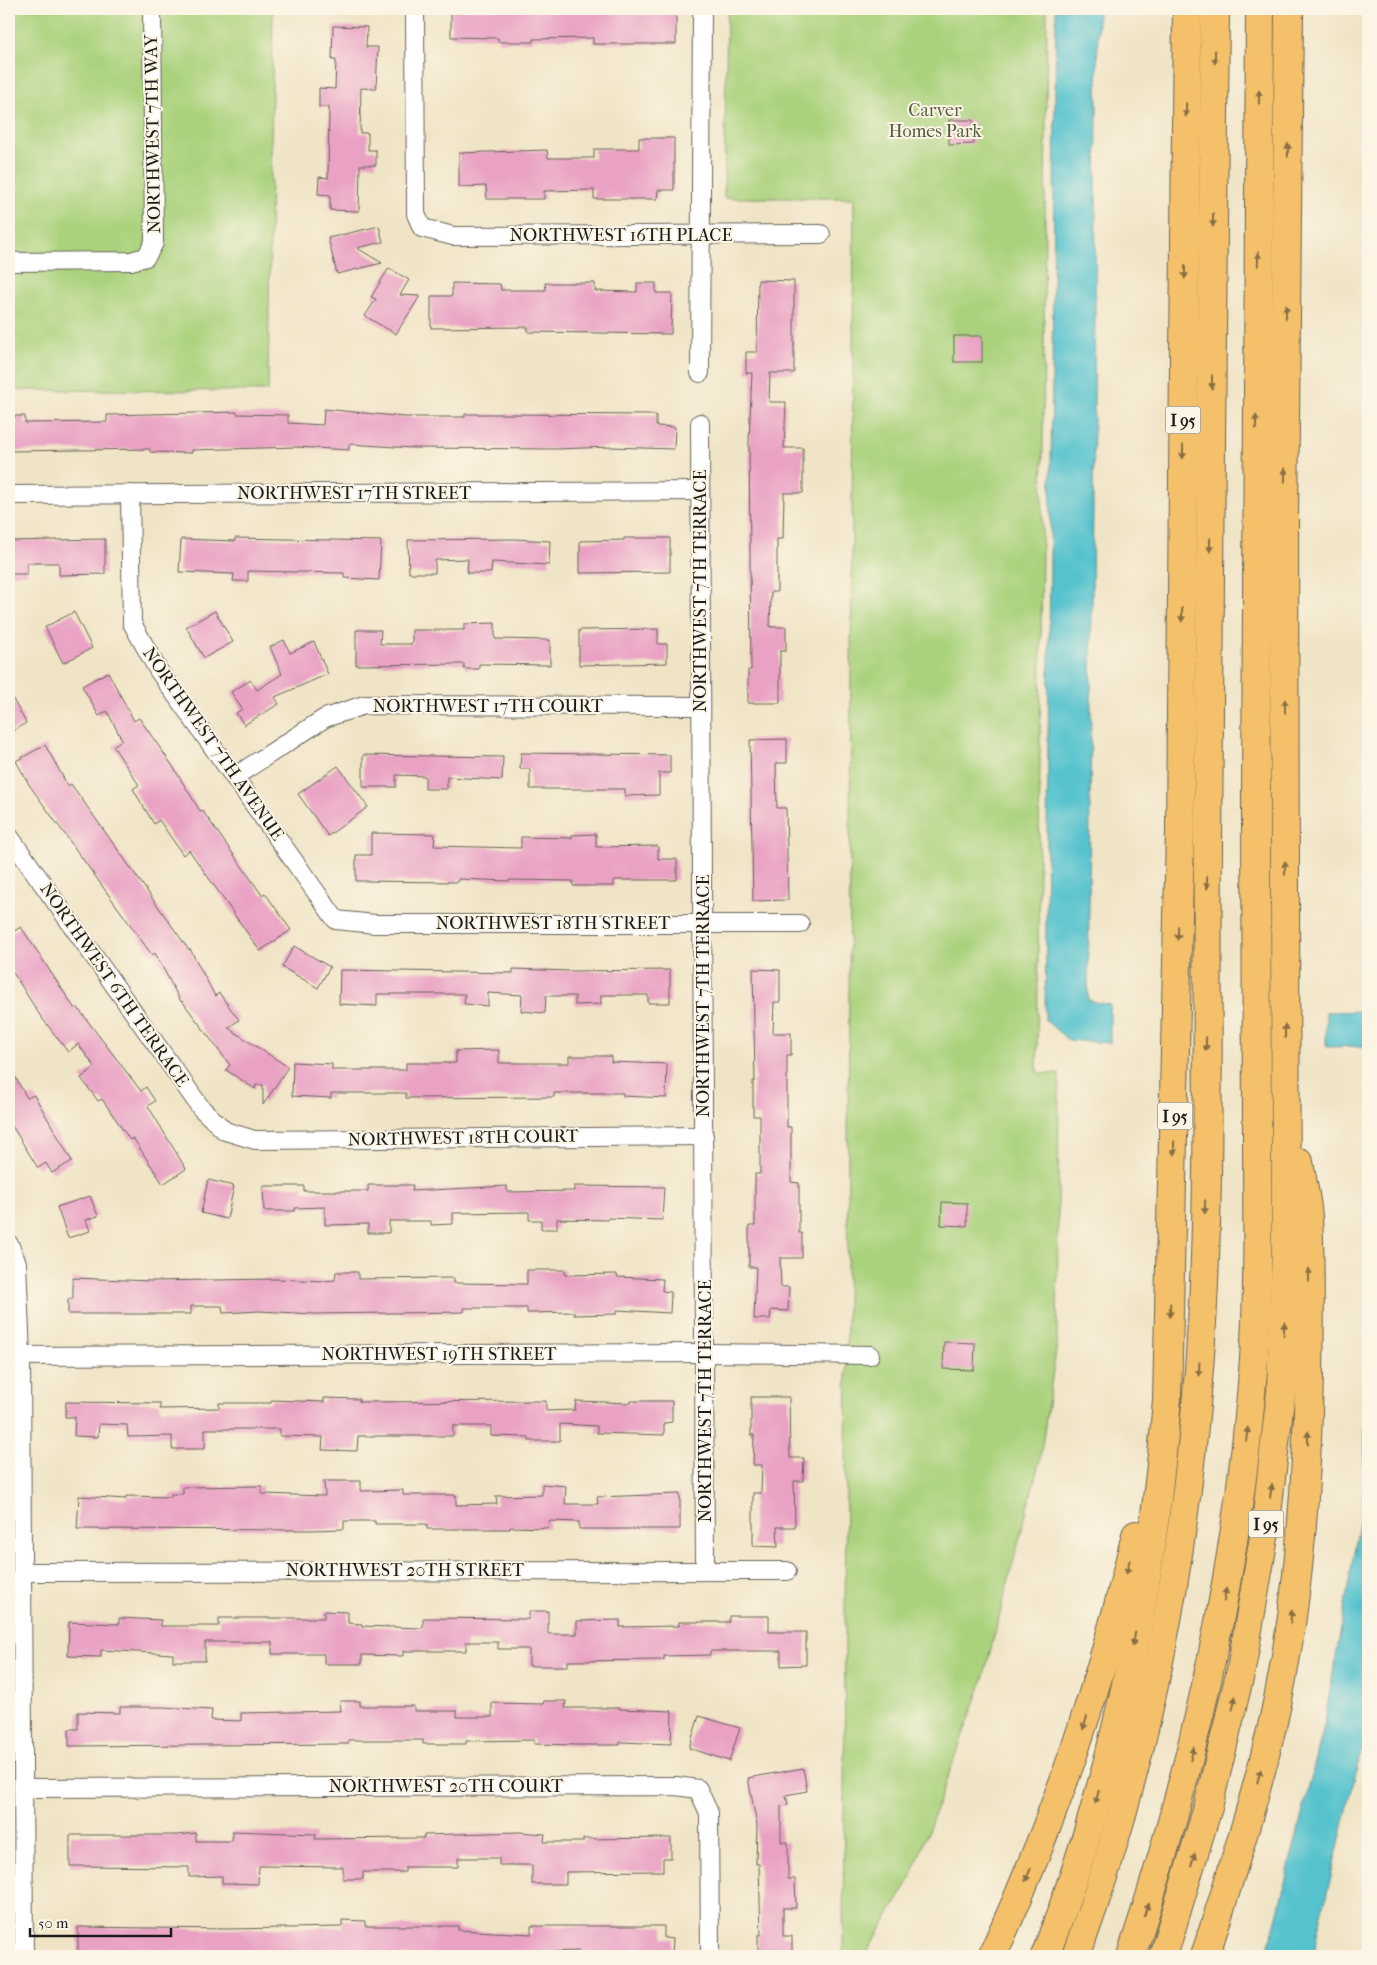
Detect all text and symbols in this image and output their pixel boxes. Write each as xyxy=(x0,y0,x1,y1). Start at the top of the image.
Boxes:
street label: NORTHWEST 7TH WAY xyxy=(141,34,165,234)
one-way arrow xyxy=(1211,50,1219,66)
one-way arrow xyxy=(1255,88,1263,104)
park label: Carver Homes Park xyxy=(888,100,982,142)
one-way arrow xyxy=(1182,102,1190,118)
one-way arrow xyxy=(1284,142,1292,158)
one-way arrow xyxy=(1209,212,1217,228)
street label: NORTHWEST 16TH PLACE xyxy=(510,225,732,246)
one-way arrow xyxy=(1254,251,1262,267)
one-way arrow xyxy=(1181,265,1189,281)
one-way arrow xyxy=(1282,304,1290,320)
one-way arrow xyxy=(1208,375,1216,391)
road number: I 95 xyxy=(1166,406,1200,434)
one-way arrow xyxy=(1252,413,1260,429)
one-way arrow xyxy=(1179,445,1187,461)
one-way arrow xyxy=(1281,467,1289,483)
street label: NORTHWEST 7TH TERRACE xyxy=(690,470,711,712)
street label: NORTHWEST 17TH STREET xyxy=(237,483,472,504)
one-way arrow xyxy=(1206,537,1214,553)
one-way arrow xyxy=(1178,607,1186,623)
street label: NORTHWEST 7TH AVENUE xyxy=(138,643,288,845)
street label: NORTHWEST 17TH COURT xyxy=(373,696,604,717)
one-way arrow xyxy=(1281,697,1289,713)
one-way arrow xyxy=(1281,860,1289,876)
one-way arrow xyxy=(1203,874,1211,890)
street label: NORTHWEST 7TH TERRACE xyxy=(693,875,714,1117)
street label: NORTHWEST 6TH TERRACE xyxy=(35,879,193,1091)
street label: NORTHWEST 18TH STREET xyxy=(436,913,671,934)
one-way arrow xyxy=(1174,925,1182,941)
one-way arrow xyxy=(1281,1022,1289,1038)
one-way arrow xyxy=(1202,1037,1210,1053)
road number: I 95 xyxy=(1158,1102,1192,1130)
street label: NORTHWEST 18TH COURT xyxy=(347,1125,579,1151)
one-way arrow xyxy=(1170,1140,1178,1156)
one-way arrow xyxy=(1201,1199,1209,1215)
one-way arrow xyxy=(1305,1267,1313,1283)
street label: NORTHWEST 7TH TERRACE xyxy=(695,1280,716,1522)
one-way arrow xyxy=(1166,1302,1174,1318)
one-way arrow xyxy=(1280,1321,1288,1337)
street label: NORTHWEST 19TH STREET xyxy=(322,1344,557,1365)
one-way arrow xyxy=(1195,1361,1203,1377)
one-way arrow xyxy=(1243,1426,1251,1442)
one-way arrow xyxy=(1304,1430,1312,1446)
one-way arrow xyxy=(1267,1482,1275,1498)
road number: I 95 xyxy=(1248,1510,1284,1538)
one-way arrow xyxy=(1124,1559,1132,1574)
street label: NORTHWEST 20TH STREET xyxy=(286,1560,525,1581)
one-way arrow xyxy=(1221,1587,1229,1603)
one-way arrow xyxy=(1287,1609,1295,1625)
one-way arrow xyxy=(1130,1631,1138,1646)
one-way arrow xyxy=(1230,1695,1238,1710)
one-way arrow xyxy=(1081,1716,1088,1731)
one-way arrow xyxy=(1188,1747,1196,1762)
one-way arrow xyxy=(1255,1769,1263,1784)
street label: NORTHWEST 20TH COURT xyxy=(329,1776,564,1797)
one-way arrow xyxy=(1092,1789,1100,1804)
one-way arrow xyxy=(1190,1852,1198,1867)
one-way arrow xyxy=(1024,1868,1032,1883)
one-way arrow xyxy=(1143,1902,1151,1917)
scale bar xyxy=(30,1905,171,1937)
text: 50 m xyxy=(38,1914,69,1932)

